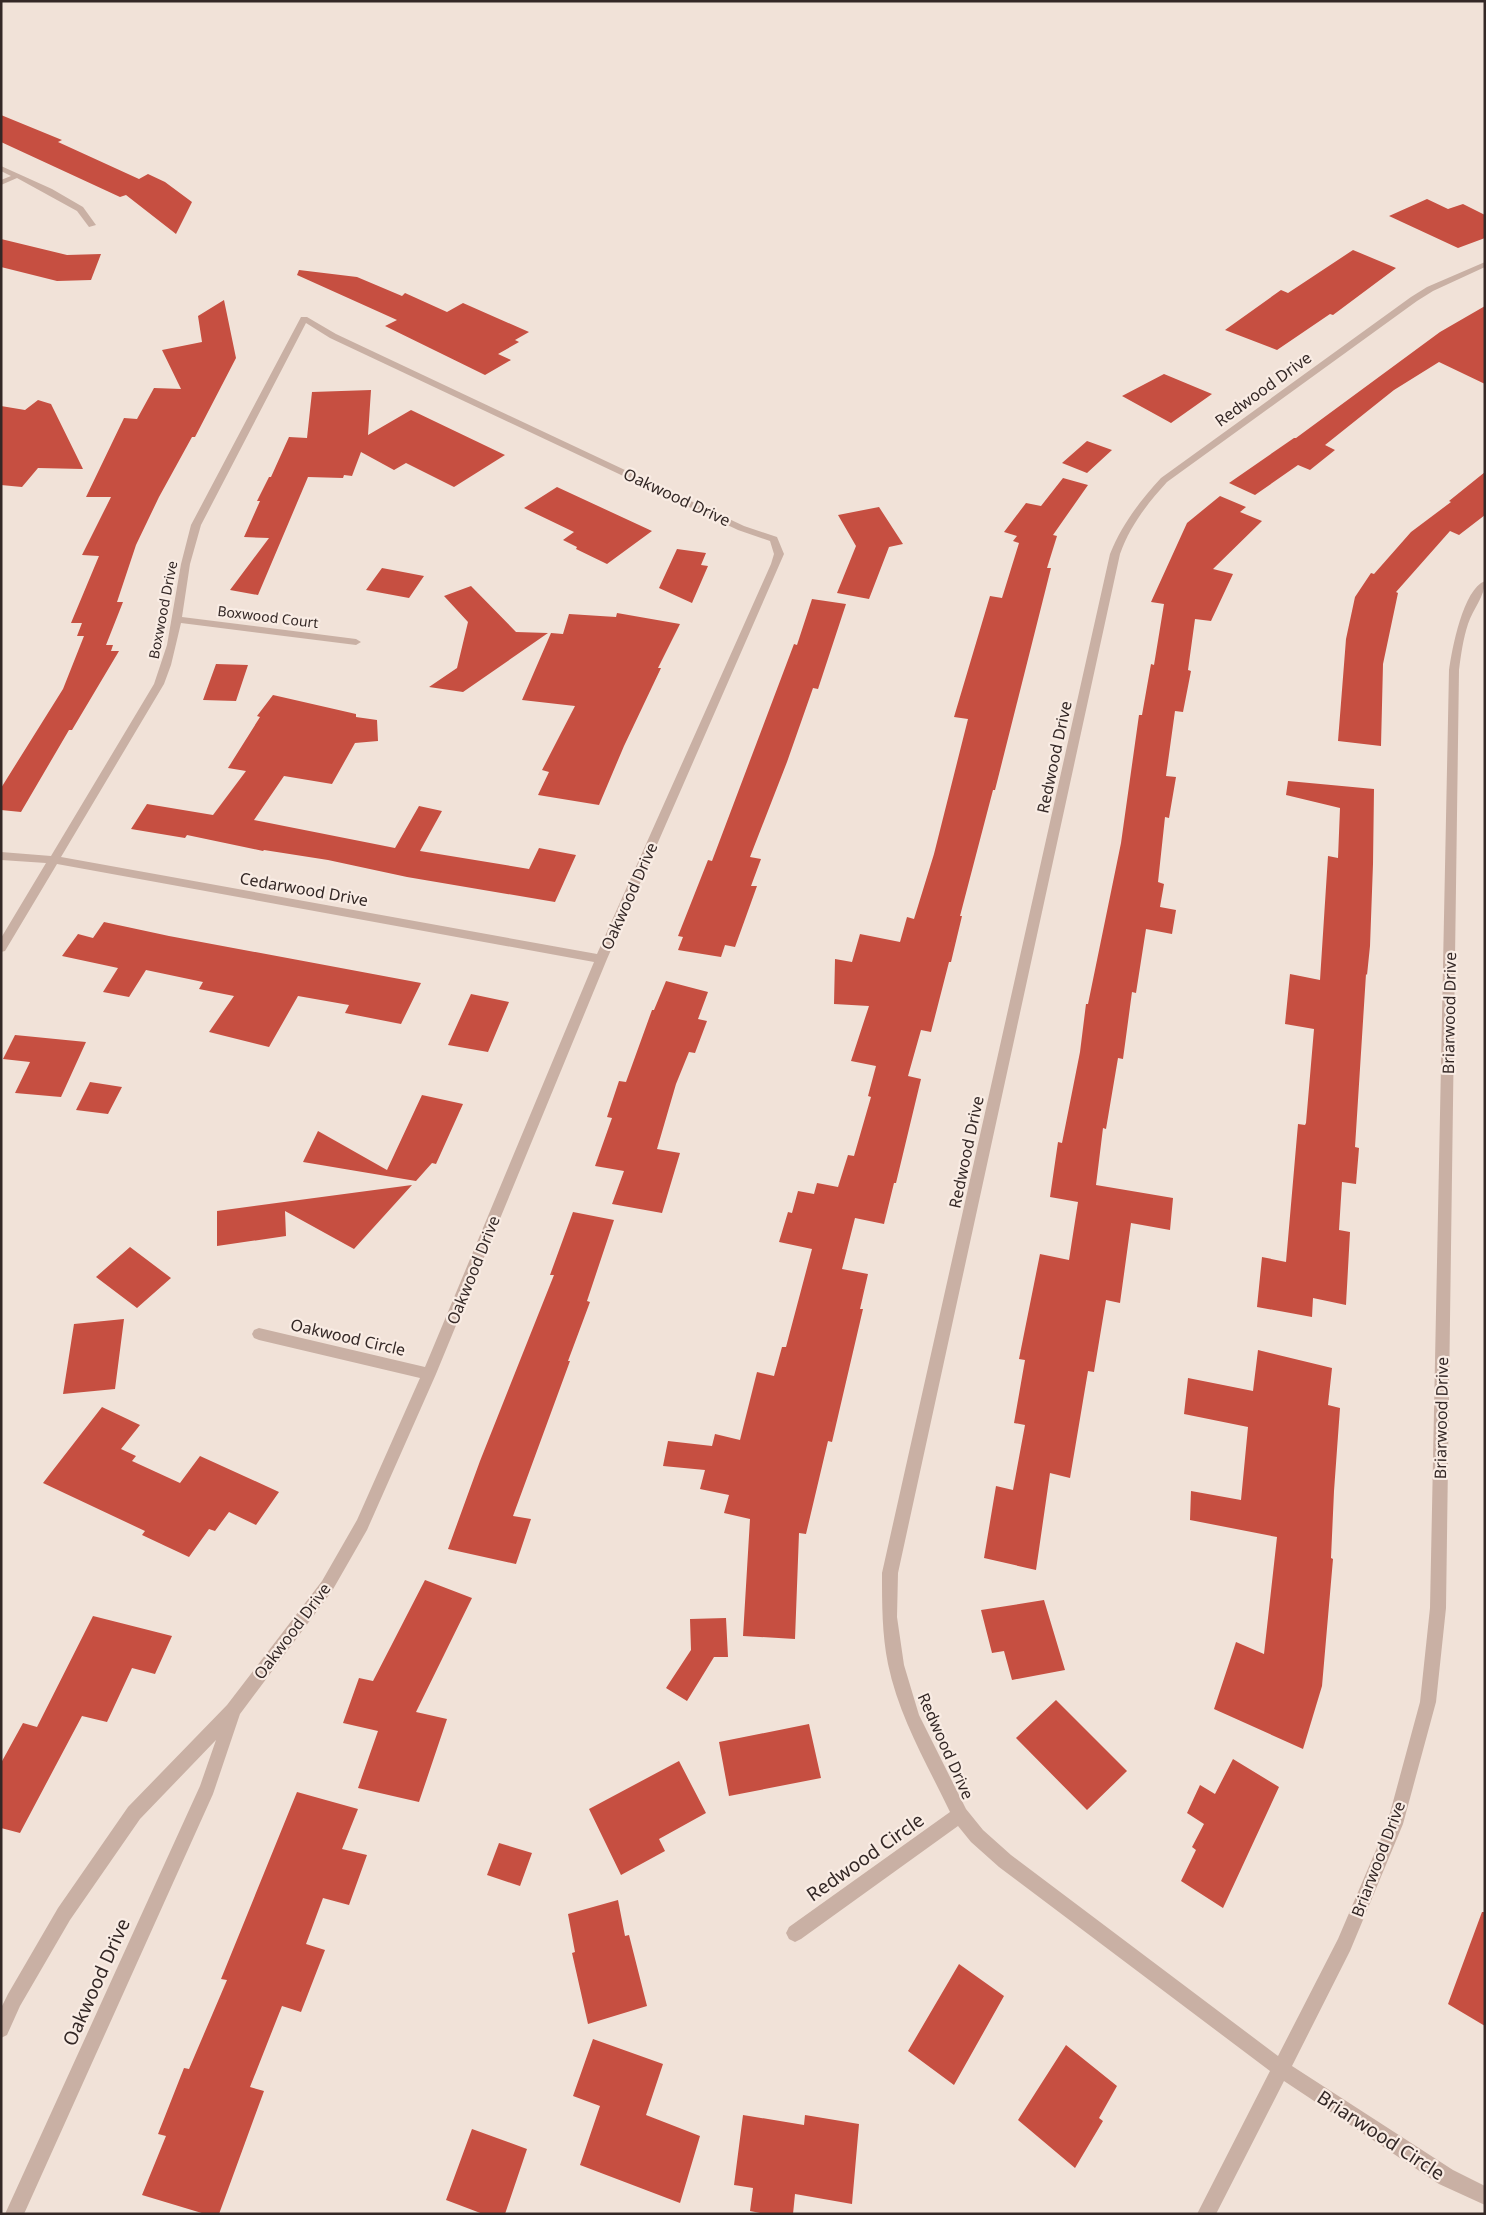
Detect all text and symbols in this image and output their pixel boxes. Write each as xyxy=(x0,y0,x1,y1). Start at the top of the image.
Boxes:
street label: Redwood Drive xyxy=(1210,347,1316,431)
street label: Oakwood Drive xyxy=(620,463,734,531)
street label: Boxwood Drive xyxy=(144,559,181,661)
street label: Boxwood Court xyxy=(216,601,320,632)
street label: Redwood Drive xyxy=(1031,699,1077,815)
street label: Oakwood Drive xyxy=(595,839,663,953)
street label: Cedarwood Drive xyxy=(238,867,370,911)
street label: Briarwood Drive xyxy=(1437,952,1461,1074)
street label: Redwood Drive xyxy=(943,1094,989,1210)
street label: Oakwood Drive xyxy=(441,1212,505,1328)
street label: Oakwood Circle xyxy=(288,1313,408,1361)
street label: Briarwood Drive xyxy=(1429,1357,1453,1479)
street label: Oakwood Drive xyxy=(248,1578,336,1684)
street label: Redwood Drive xyxy=(913,1689,979,1803)
street label: Briarwood Drive xyxy=(1346,1798,1410,1920)
street label: Redwood Circle xyxy=(801,1807,929,1907)
street label: Oakwood Drive xyxy=(56,1914,136,2050)
street label: Briarwood Circle xyxy=(1312,2084,1450,2186)

